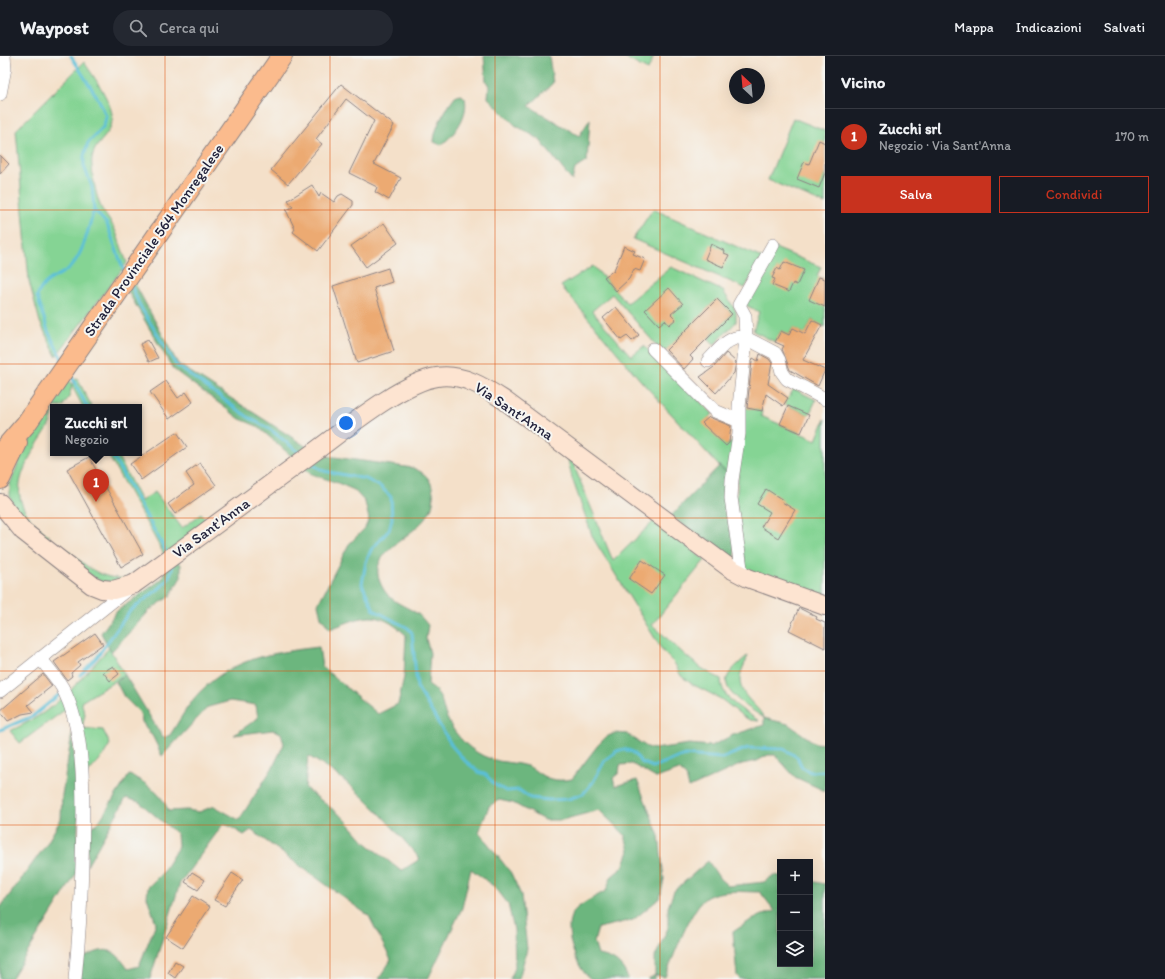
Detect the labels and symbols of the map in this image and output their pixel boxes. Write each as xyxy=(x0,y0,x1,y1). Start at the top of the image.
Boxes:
north arrow xyxy=(729,68,765,104)
street label: Strada Provinciale 564 Monregalese xyxy=(80,140,228,340)
street label: Via Sant'Anna xyxy=(471,378,557,444)
your location xyxy=(336,413,356,433)
pin: 1 xyxy=(83,469,109,502)
street label: Via Sant'Anna xyxy=(169,494,253,562)

